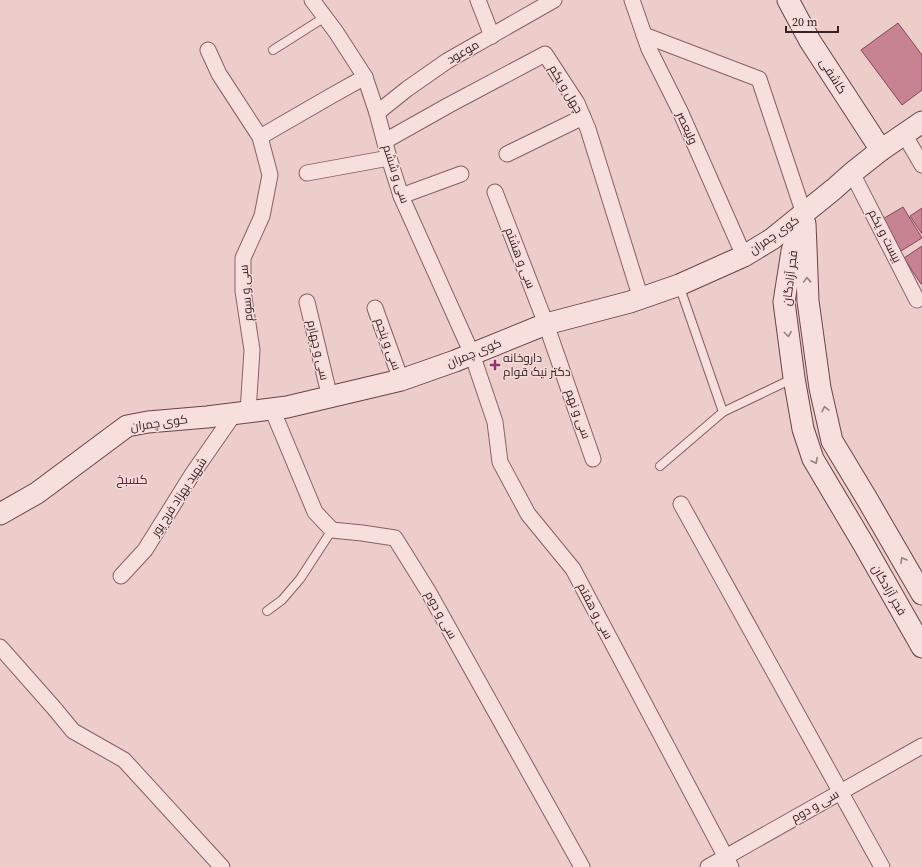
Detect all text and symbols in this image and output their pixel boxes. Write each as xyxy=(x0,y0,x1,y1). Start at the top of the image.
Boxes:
scale bar xyxy=(786,8,838,34)
text: 20 m xyxy=(792,14,818,30)
street label: موعود xyxy=(444,36,482,68)
street label: کاشفی xyxy=(816,55,850,97)
street label: چهل و یکم xyxy=(544,62,587,117)
street label: ولیعصر xyxy=(672,108,701,147)
street label: سی و ششم xyxy=(379,143,413,205)
street label: بیست و یکم xyxy=(865,207,905,265)
street label: کوی چمران xyxy=(746,212,803,259)
street label: سی و هشتم xyxy=(501,225,539,291)
street label: فجر آزادگان xyxy=(779,249,801,307)
street label: سی و سوم xyxy=(236,264,256,322)
one-way arrow xyxy=(803,277,812,283)
street label: سی و پنجم xyxy=(370,316,405,373)
street label: سی و چهارم xyxy=(302,318,333,382)
one-way arrow xyxy=(784,331,793,337)
street label: کوی چمران xyxy=(444,335,504,372)
place label: داروخانه دکتر نیک قوام xyxy=(503,350,571,380)
marker: داروخانه دکتر نیک قوام xyxy=(490,360,500,370)
street label: سی و نهم xyxy=(562,387,594,441)
one-way arrow xyxy=(821,405,829,412)
street label: کوی چمران xyxy=(129,411,189,436)
street label: شهید بهزاد فرح پور xyxy=(147,454,211,541)
one-way arrow xyxy=(810,457,817,464)
district label: کسبخ xyxy=(116,471,148,488)
one-way arrow xyxy=(900,557,907,564)
street label: فجر آزادگان xyxy=(868,562,910,618)
street label: سی و هفتم xyxy=(574,580,616,642)
street label: سی و دوم xyxy=(421,588,461,642)
street label: سی و دوم xyxy=(788,786,842,826)

